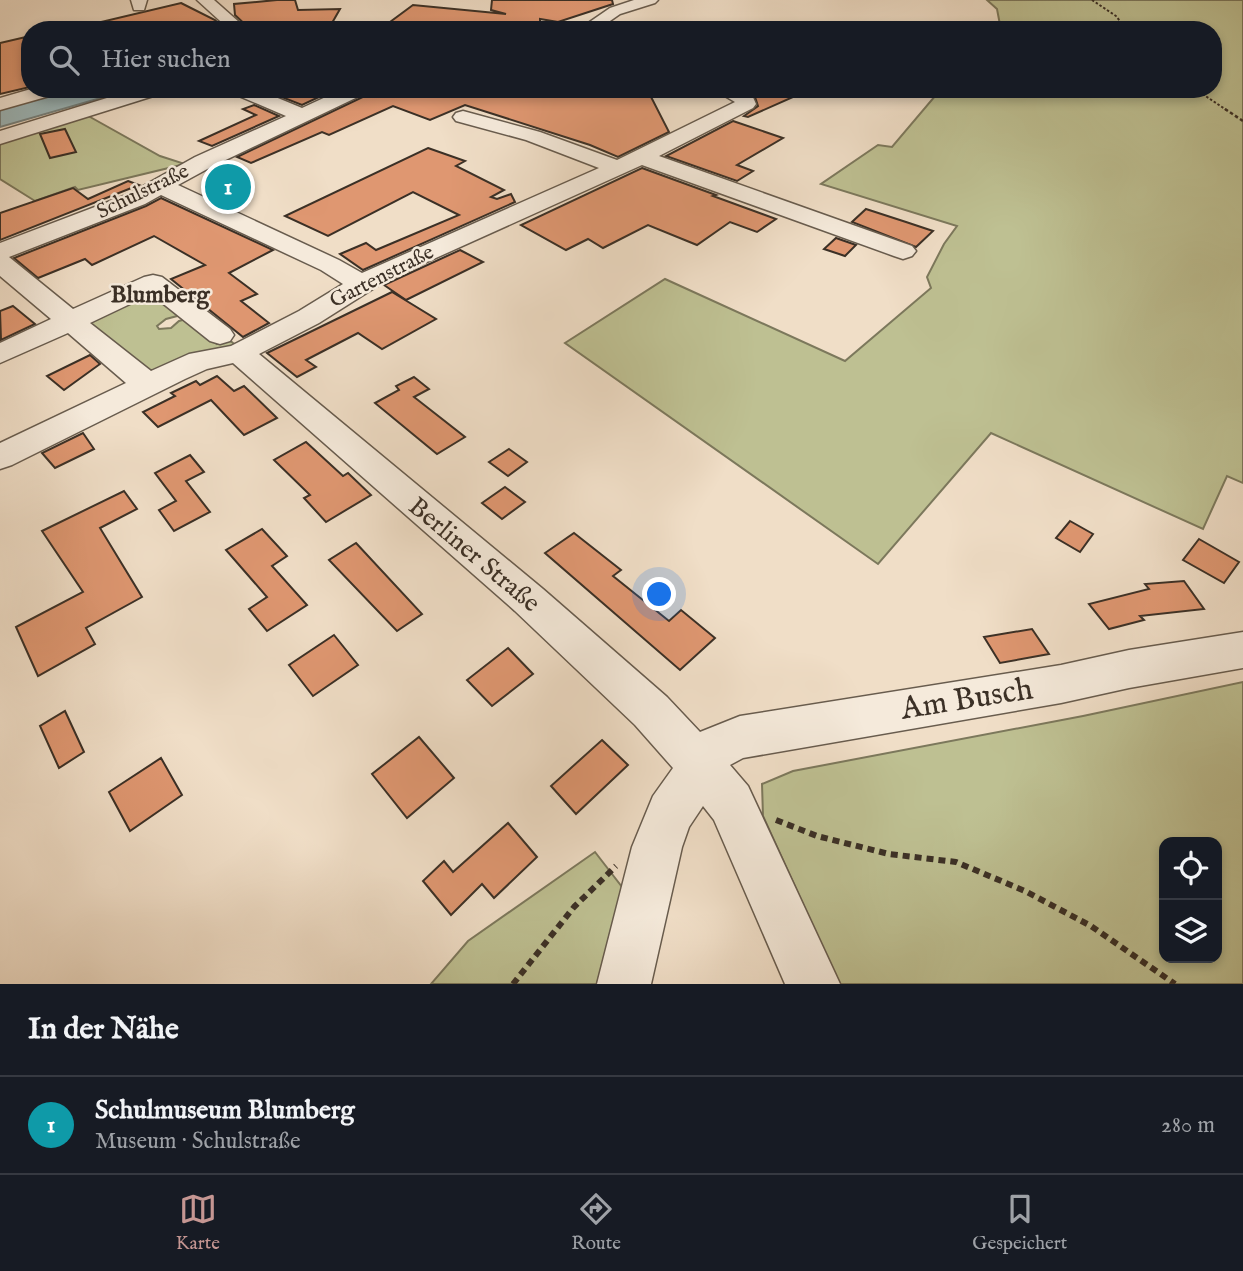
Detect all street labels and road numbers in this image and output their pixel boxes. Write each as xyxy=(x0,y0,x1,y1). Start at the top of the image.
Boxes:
street label: Schulstraße xyxy=(92,158,194,226)
street label: Gartenstraße xyxy=(325,239,439,315)
street label: Berliner Straße xyxy=(401,490,547,620)
street label: Am Busch xyxy=(897,669,1036,731)

